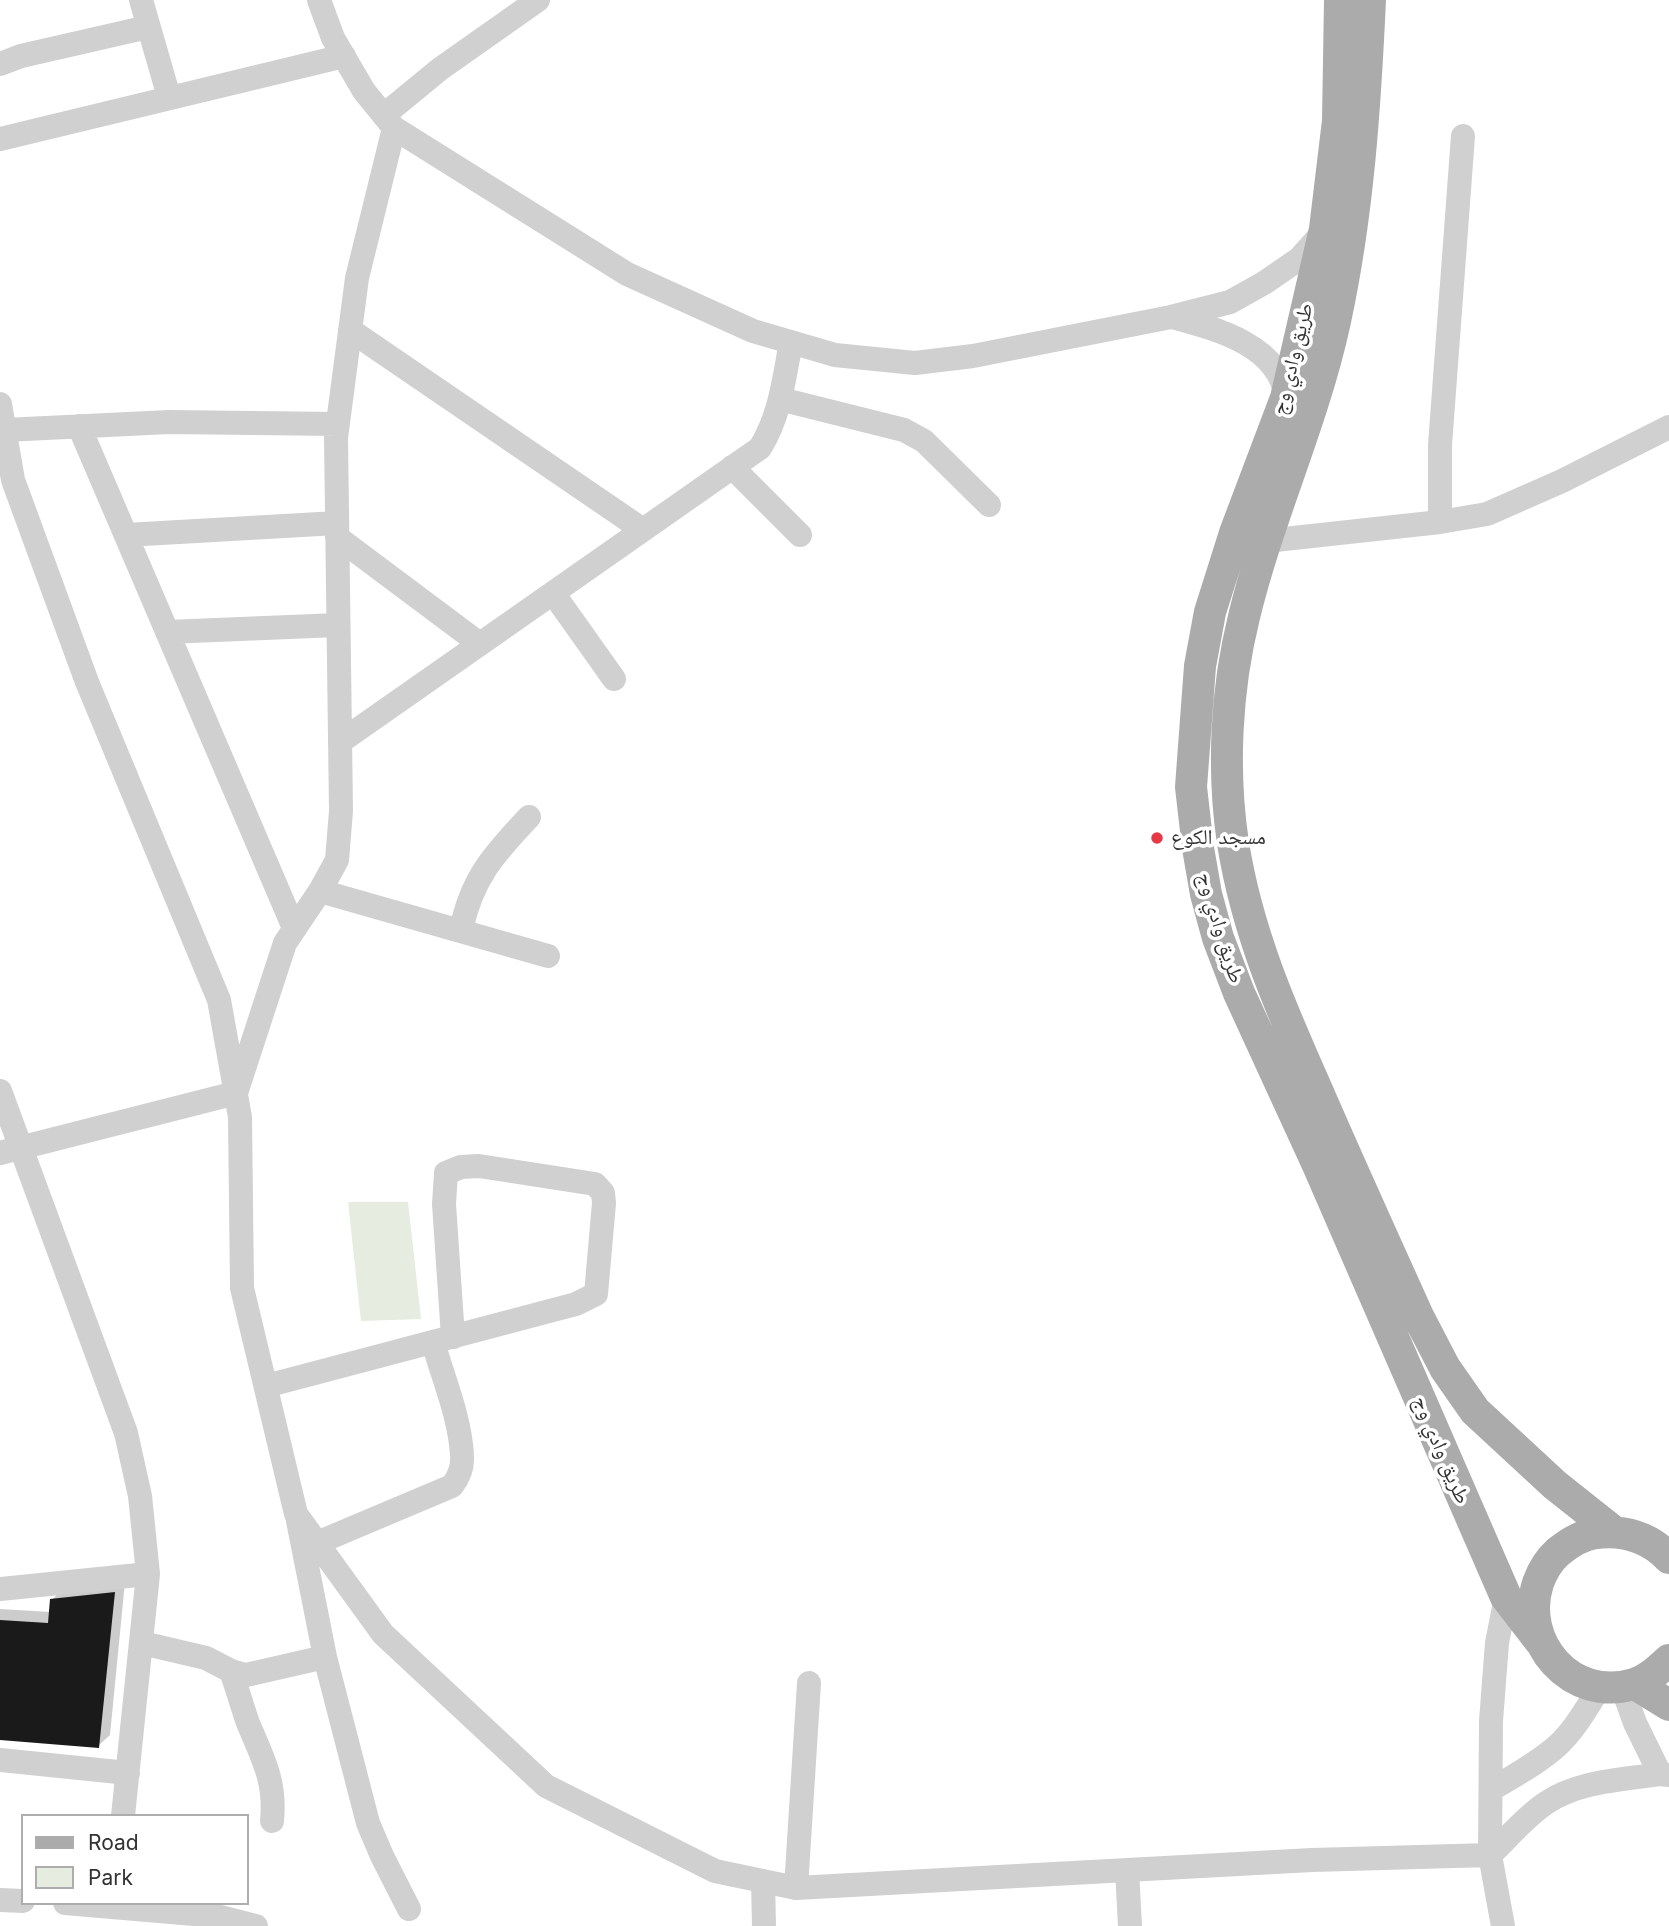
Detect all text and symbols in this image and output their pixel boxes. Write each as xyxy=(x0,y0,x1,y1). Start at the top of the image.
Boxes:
street label: طريق وادي وج xyxy=(1267,300,1319,418)
place label: مسجد الكوع xyxy=(1171,825,1266,851)
marker: مسجد الكوع xyxy=(1149,830,1165,846)
street label: طريق وادي وج xyxy=(1191,870,1249,986)
street label: طريق وادي وج xyxy=(1407,1392,1475,1508)
legend xyxy=(21,1814,248,1905)
text: Road xyxy=(88,1830,139,1855)
text: Park xyxy=(88,1865,133,1890)

